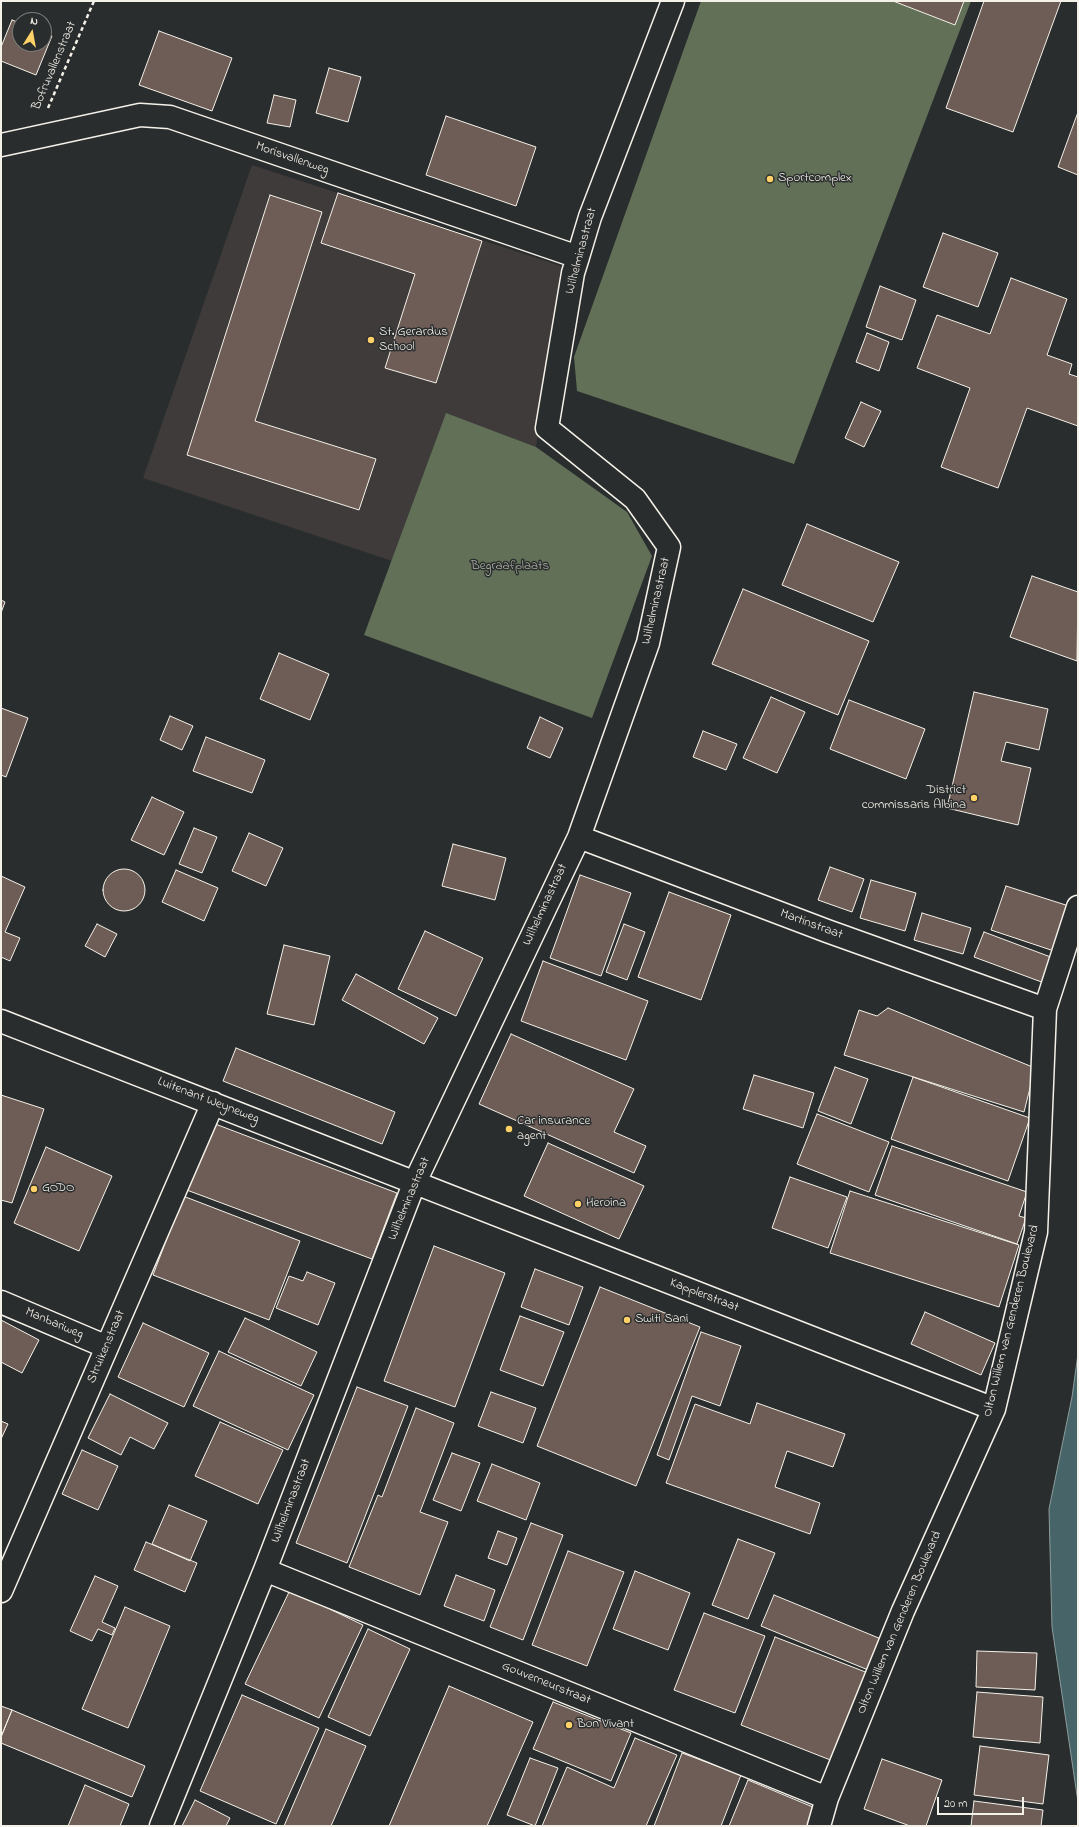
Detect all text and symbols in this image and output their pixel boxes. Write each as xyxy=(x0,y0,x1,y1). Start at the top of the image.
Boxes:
north arrow xyxy=(12,12,52,52)
text: N xyxy=(29,13,39,30)
street label: Bofruvallenstraat xyxy=(29,19,81,113)
street label: Morisvallenweg xyxy=(253,139,331,179)
place label: Sportcomplex xyxy=(778,171,852,187)
marker: Sportcomplex xyxy=(765,174,775,184)
street label: Wilhelminastraat xyxy=(563,206,601,296)
place label: St. Gerardus School xyxy=(379,325,448,356)
marker: St. Gerardus School xyxy=(366,335,376,345)
street label: Wilhelminastraat xyxy=(639,556,675,646)
park label: Begraafplaats xyxy=(471,559,549,575)
place label: District commissaris Albina xyxy=(862,783,966,814)
marker: District commissaris Albina xyxy=(969,793,979,803)
street label: Wilhelminastraat xyxy=(520,862,572,948)
street label: Martinstraat xyxy=(778,906,844,944)
street label: Luitenant Weyneweg xyxy=(155,1074,261,1128)
place label: Car insurance agent xyxy=(517,1114,590,1145)
marker: Car insurance agent xyxy=(504,1124,514,1134)
street label: Wilhelminastraat xyxy=(385,1155,435,1243)
place label: GODO xyxy=(42,1181,75,1197)
marker: GODO xyxy=(29,1184,39,1194)
place label: Heroina xyxy=(586,1196,626,1212)
marker: Heroina xyxy=(573,1199,583,1209)
street label: Olton Willem van Genderen Boulevard xyxy=(981,1223,1043,1419)
street label: Kapplerstraat xyxy=(667,1276,741,1316)
street label: Manbariweg xyxy=(23,1305,85,1343)
street label: Struikenstraat xyxy=(85,1308,129,1386)
place label: Switi Sani xyxy=(635,1312,688,1328)
marker: Switi Sani xyxy=(622,1315,632,1325)
street label: Wilhelminastraat xyxy=(269,1457,315,1545)
street label: Olton Willem van Genderen Boulevard xyxy=(854,1529,946,1717)
street label: Gouverneurstraat xyxy=(499,1659,593,1709)
place label: Bon Vivant xyxy=(577,1717,634,1733)
marker: Bon Vivant xyxy=(564,1720,574,1730)
scale bar xyxy=(939,1789,1026,1815)
text: 20 m xyxy=(944,1795,967,1813)

